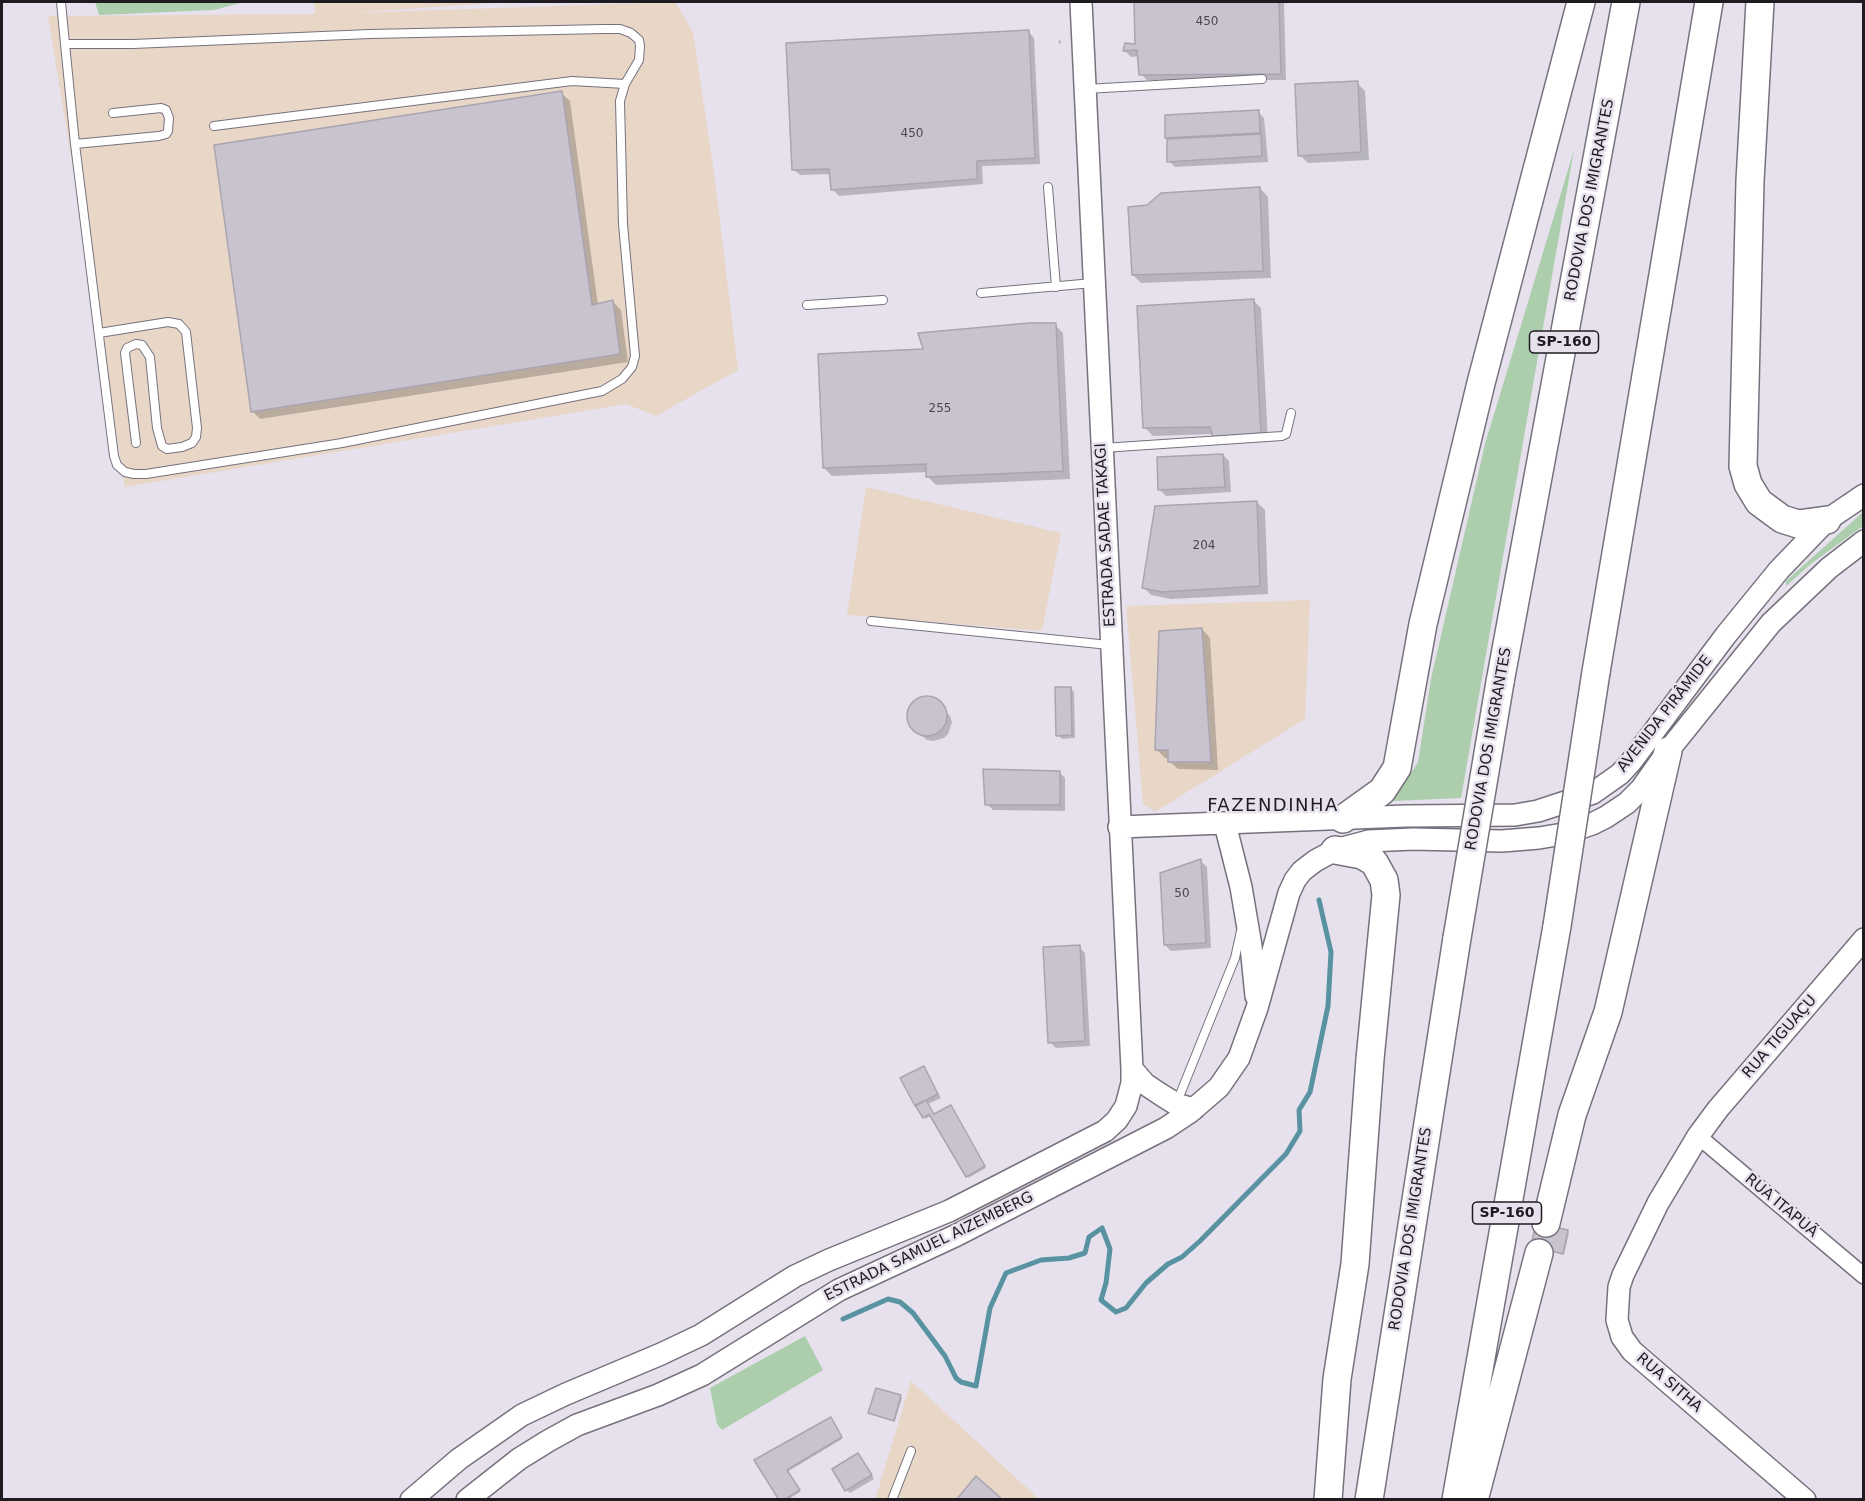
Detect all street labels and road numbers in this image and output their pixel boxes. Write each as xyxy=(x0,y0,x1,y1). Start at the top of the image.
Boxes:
street label: RODOVIA DOS IMIGRANTES xyxy=(1562,97,1618,303)
road number: SP-160 xyxy=(1530,331,1598,353)
street label: ESTRADA SADAE TAKAGI xyxy=(1092,443,1120,627)
street label: RODOVIA DOS IMIGRANTES xyxy=(1462,646,1516,852)
street label: AVENIDA PIRÂMIDE xyxy=(1614,652,1716,776)
street label: RUA TIGUAÇU xyxy=(1739,992,1821,1082)
street label: RODOVIA DOS IMIGRANTES xyxy=(1386,1126,1436,1332)
street label: RUA ITAPUÃ xyxy=(1741,1170,1821,1242)
street label: ESTRADA SAMUEL AIZEMBERG xyxy=(822,1188,1036,1306)
road number: SP-160 xyxy=(1472,1202,1541,1224)
street label: RUA SITHA xyxy=(1632,1350,1706,1416)

